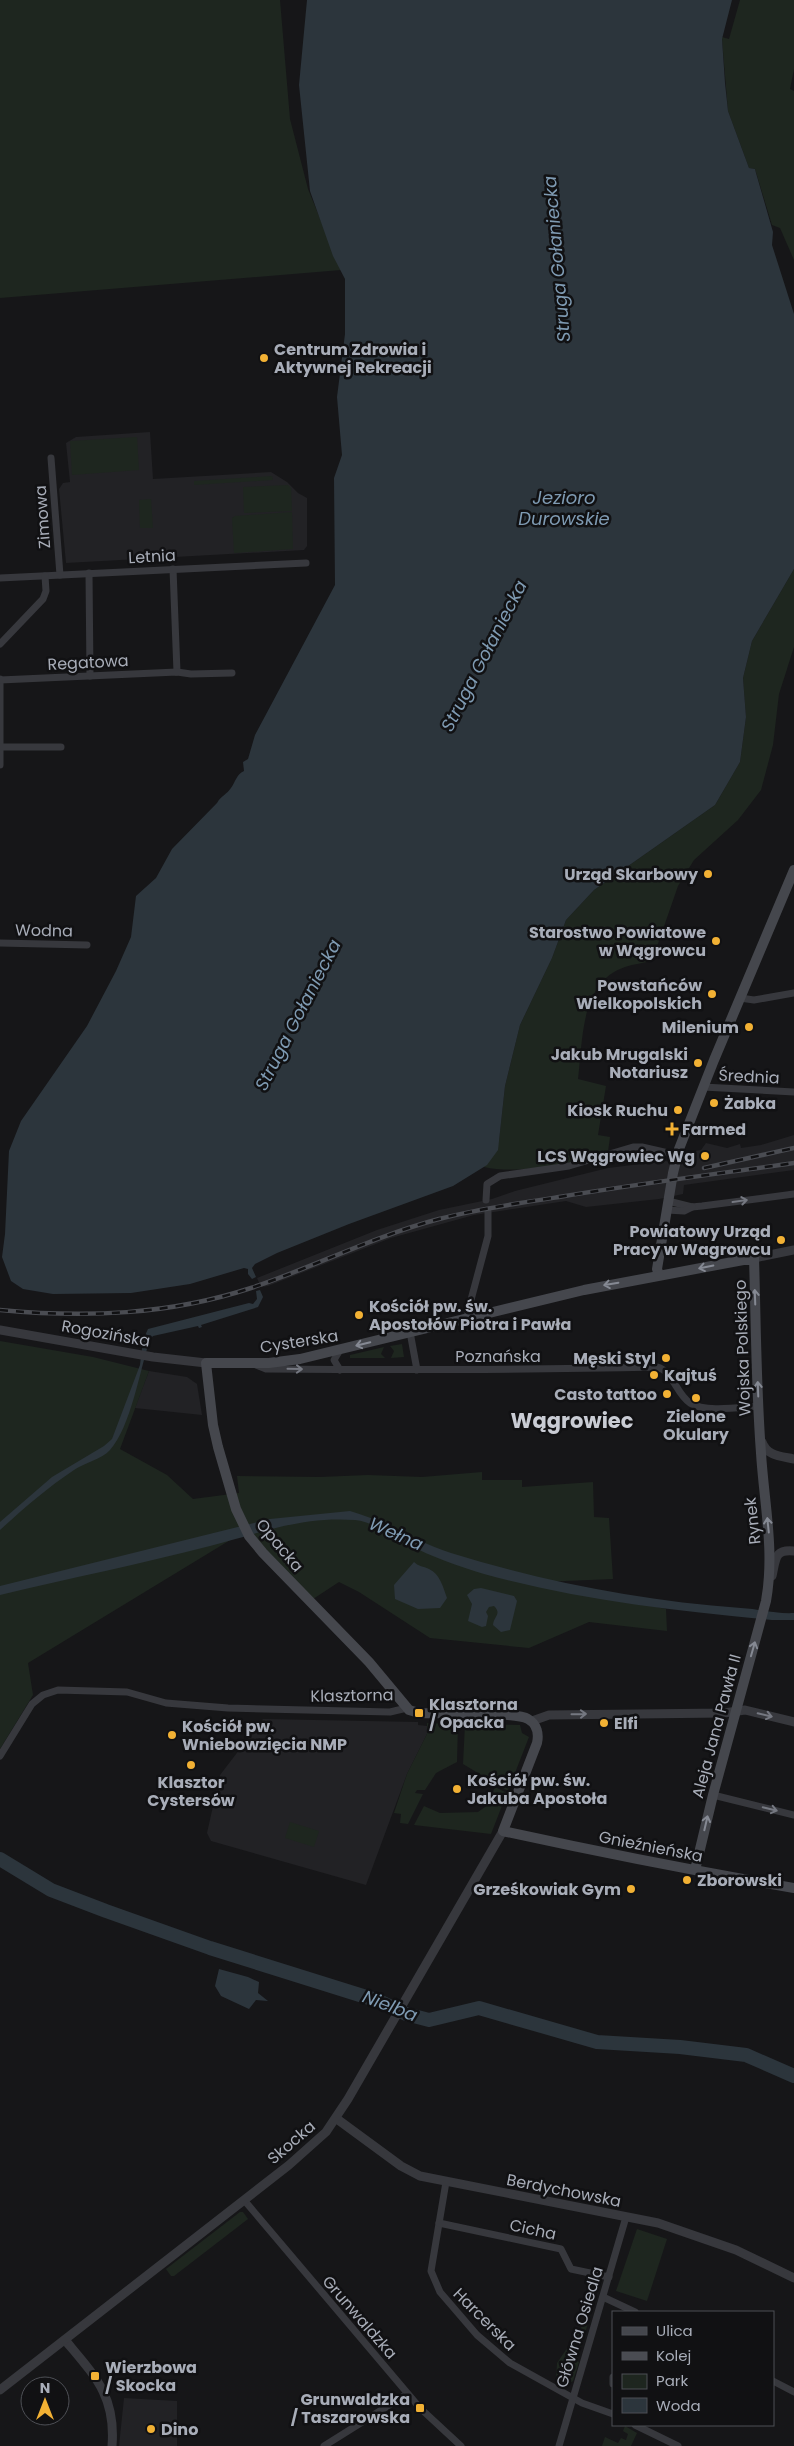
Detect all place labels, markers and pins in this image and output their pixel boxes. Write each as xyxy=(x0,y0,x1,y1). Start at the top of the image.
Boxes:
place label: Centrum Zdrowia i Aktywnej Rekreacji xyxy=(274,338,432,379)
marker: Centrum Zdrowia i Aktywnej Rekreacji xyxy=(258,352,270,364)
place label: Urząd Skarbowy xyxy=(564,863,699,886)
marker: Urząd Skarbowy xyxy=(702,868,714,880)
place label: Starostwo Powiatowe w Wągrowcu xyxy=(529,921,706,962)
marker: Starostwo Powiatowe w Wągrowcu xyxy=(710,935,722,947)
place label: Powstańców Wielkopolskich xyxy=(576,974,702,1015)
marker: Powstańców Wielkopolskich xyxy=(706,988,718,1000)
place label: Milenium xyxy=(662,1016,739,1039)
marker: Milenium xyxy=(743,1021,755,1033)
place label: Jakub Mrugalski Notariusz xyxy=(551,1043,688,1084)
marker: Jakub Mrugalski Notariusz xyxy=(692,1057,704,1069)
place label: Żabka xyxy=(724,1092,776,1115)
marker: Żabka xyxy=(708,1097,720,1109)
place label: Kiosk Ruchu xyxy=(567,1099,668,1122)
marker: Kiosk Ruchu xyxy=(672,1104,684,1116)
place label: Farmed xyxy=(682,1118,746,1141)
marker: Farmed xyxy=(666,1123,678,1135)
place label: LCS Wągrowiec Wg xyxy=(537,1145,695,1168)
marker: LCS Wągrowiec Wg xyxy=(699,1150,711,1162)
place label: Powiatowy Urząd Pracy w Wagrowcu xyxy=(613,1220,771,1261)
marker: Powiatowy Urząd Pracy w Wagrowcu xyxy=(775,1234,787,1246)
place label: Kościół pw. św. Apostołów Piotra i Pawła xyxy=(369,1295,571,1336)
marker: Kościół pw. św. Apostołów Piotra i Pawła xyxy=(353,1309,365,1321)
place label: Męski Styl xyxy=(573,1347,656,1370)
marker: Męski Styl xyxy=(660,1352,672,1364)
place label: Kajtuś xyxy=(664,1364,717,1387)
marker: Kajtuś xyxy=(648,1369,660,1381)
place label: Casto tattoo xyxy=(554,1383,657,1406)
marker: Casto tattoo xyxy=(661,1388,673,1400)
marker: Zielone Okulary xyxy=(690,1392,702,1404)
place label: Zielone Okulary xyxy=(663,1405,730,1446)
place label: Klasztorna / Opacka xyxy=(429,1693,518,1734)
marker: Klasztorna / Opacka xyxy=(413,1707,425,1719)
place label: Elfi xyxy=(614,1712,638,1735)
place label: Kościół pw. Wniebowzięcia NMP xyxy=(182,1715,347,1756)
marker: Elfi xyxy=(598,1717,610,1729)
marker: Kościół pw. Wniebowzięcia NMP xyxy=(166,1729,178,1741)
marker: Klasztor Cystersów xyxy=(185,1759,197,1771)
place label: Kościół pw. św. Jakuba Apostoła xyxy=(467,1769,607,1810)
place label: Klasztor Cystersów xyxy=(147,1771,235,1812)
marker: Kościół pw. św. Jakuba Apostoła xyxy=(451,1783,463,1795)
place label: Zborowski xyxy=(697,1869,782,1892)
marker: Zborowski xyxy=(681,1874,693,1886)
place label: Grześkowiak Gym xyxy=(473,1878,621,1901)
marker: Grześkowiak Gym xyxy=(625,1883,637,1895)
place label: Wierzbowa / Skocka xyxy=(105,2356,197,2397)
marker: Wierzbowa / Skocka xyxy=(89,2370,101,2382)
place label: Grunwaldzka / Taszarowska xyxy=(291,2388,410,2429)
marker: Grunwaldzka / Taszarowska xyxy=(414,2402,426,2414)
place label: Dino xyxy=(161,2418,198,2441)
marker: Dino xyxy=(145,2423,157,2435)

